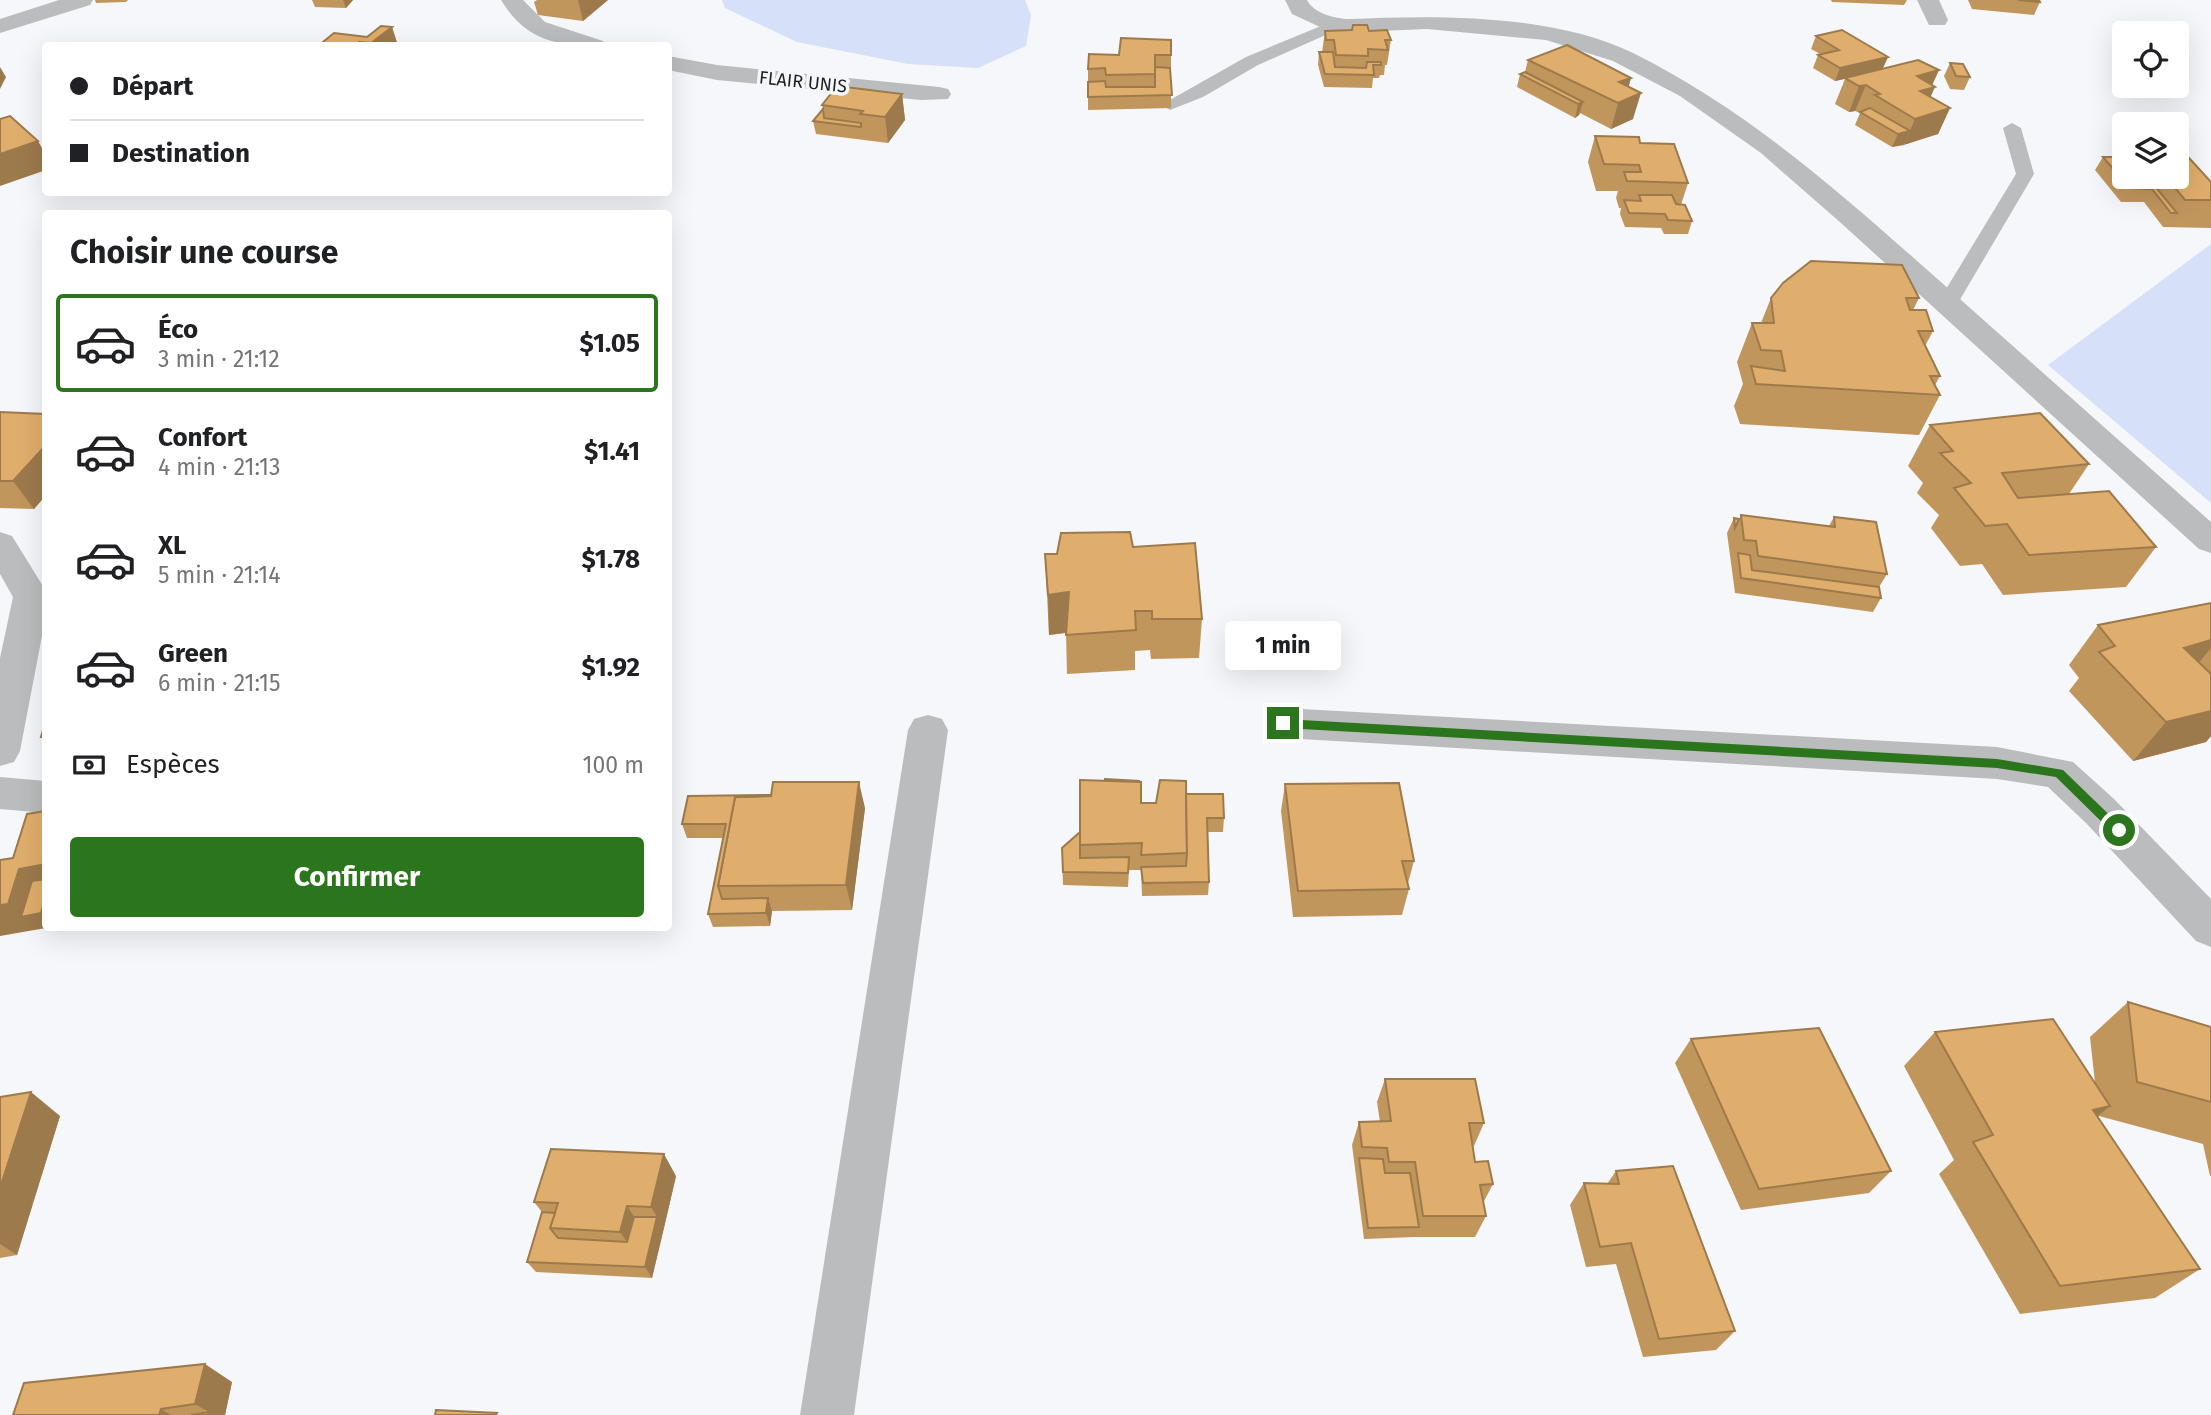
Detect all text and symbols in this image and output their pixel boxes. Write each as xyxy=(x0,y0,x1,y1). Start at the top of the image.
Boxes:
map controls xyxy=(2112,21,2189,189)
button: locate xyxy=(2112,21,2189,98)
street label: FLAIR UNIS xyxy=(758,66,848,98)
text: Départ xyxy=(112,71,193,102)
button: layers xyxy=(2112,112,2189,189)
text: Destination xyxy=(112,138,250,169)
text: Choisir une course xyxy=(70,233,338,271)
icon: car xyxy=(74,312,137,375)
text: Éco xyxy=(158,314,198,345)
text: $1.05 xyxy=(580,328,640,359)
text: 3 min · 21:12 xyxy=(158,345,280,373)
icon: car xyxy=(74,420,137,483)
text: Confort xyxy=(158,422,247,453)
text: $1.41 xyxy=(584,436,640,467)
text: 4 min · 21:13 xyxy=(158,453,281,481)
icon: car xyxy=(74,528,137,591)
text: XL xyxy=(158,530,186,561)
text: $1.78 xyxy=(582,544,640,575)
text: 5 min · 21:14 xyxy=(158,561,281,589)
callout: 1 min xyxy=(1225,622,1341,670)
text: 1 min xyxy=(1255,631,1311,659)
icon: car xyxy=(74,636,137,699)
text: Green xyxy=(158,638,228,669)
text: $1.92 xyxy=(581,652,640,683)
text: 6 min · 21:15 xyxy=(158,669,281,697)
route end xyxy=(1267,707,1299,739)
icon: cash xyxy=(70,746,108,784)
text: Espèces xyxy=(126,749,220,780)
text: 100 m xyxy=(583,751,644,779)
route start xyxy=(2103,814,2135,846)
button: Confirmer xyxy=(70,837,644,917)

